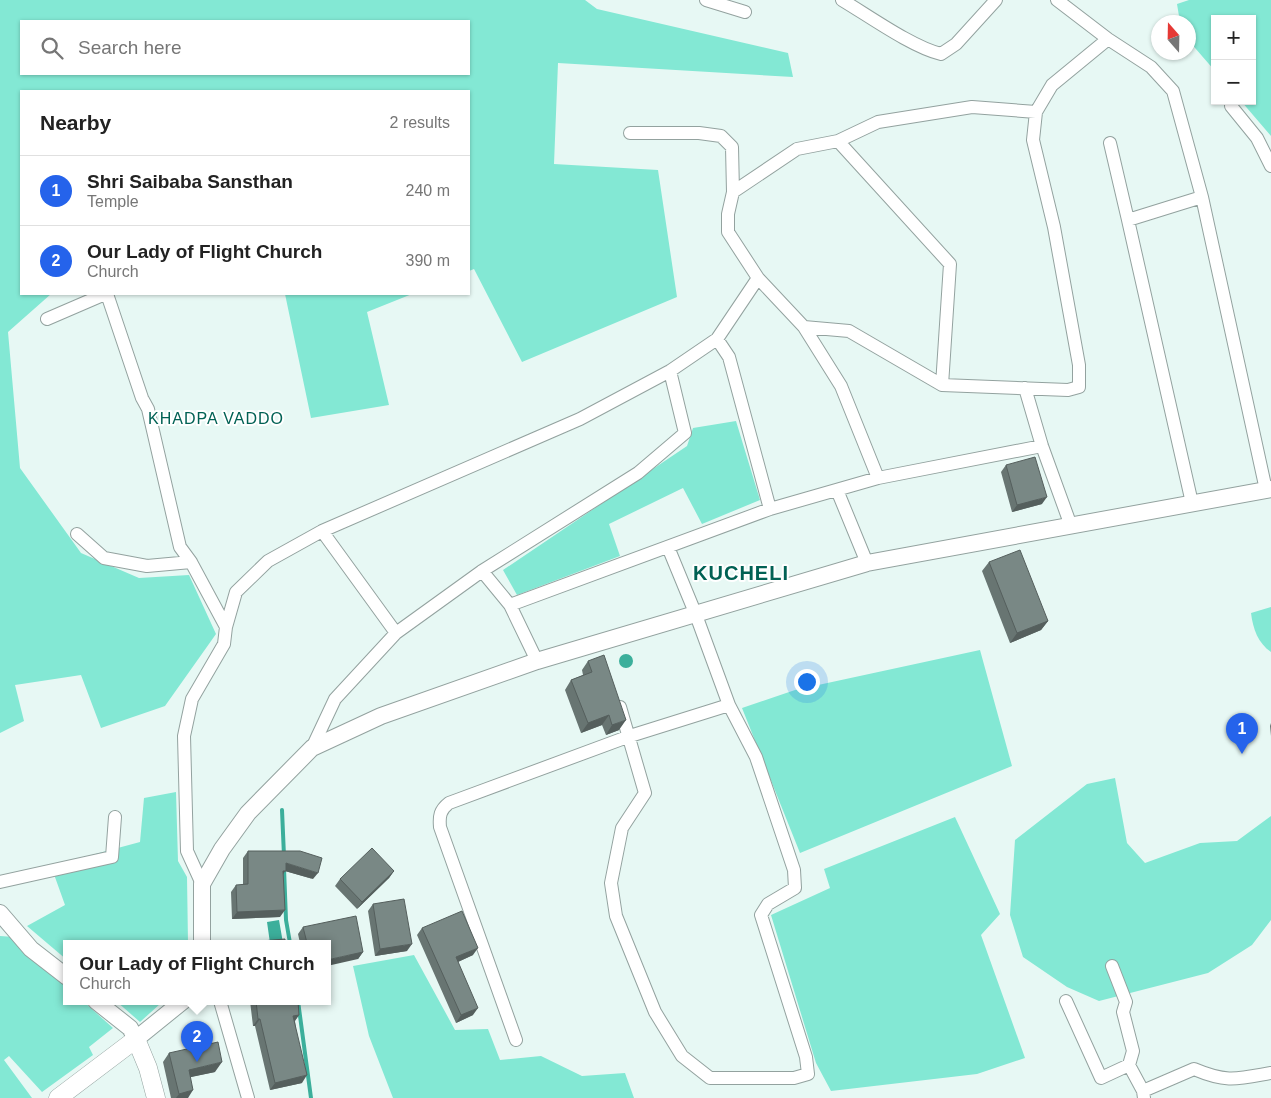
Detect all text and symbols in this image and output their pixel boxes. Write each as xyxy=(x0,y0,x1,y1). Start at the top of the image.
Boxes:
north arrow xyxy=(1151,15,1196,60)
map controls xyxy=(1211,15,1256,105)
button: + xyxy=(1211,15,1256,60)
search box xyxy=(20,20,470,75)
icon: search xyxy=(38,34,66,62)
text: Search here xyxy=(78,37,182,58)
button: − xyxy=(1211,60,1256,105)
text: Nearby xyxy=(40,111,111,134)
text: 2 results xyxy=(390,114,450,131)
text: Shri Saibaba Sansthan xyxy=(87,171,293,192)
text: 1 xyxy=(52,182,60,199)
text: 240 m xyxy=(406,182,450,199)
text: Temple xyxy=(87,193,139,210)
text: Our Lady of Flight Church xyxy=(87,241,322,262)
text: 2 xyxy=(52,252,60,269)
text: 390 m xyxy=(406,252,450,269)
text: Church xyxy=(87,263,139,280)
district label: KHADPA VADDO xyxy=(148,410,284,427)
district label: KUCHELI xyxy=(693,562,789,584)
your location xyxy=(794,669,820,695)
pin: 1 xyxy=(1226,713,1258,754)
popup xyxy=(63,940,331,1005)
text: Our Lady of Flight Church xyxy=(79,953,315,974)
text: Church xyxy=(79,975,131,992)
pin: 2 xyxy=(181,1021,213,1062)

